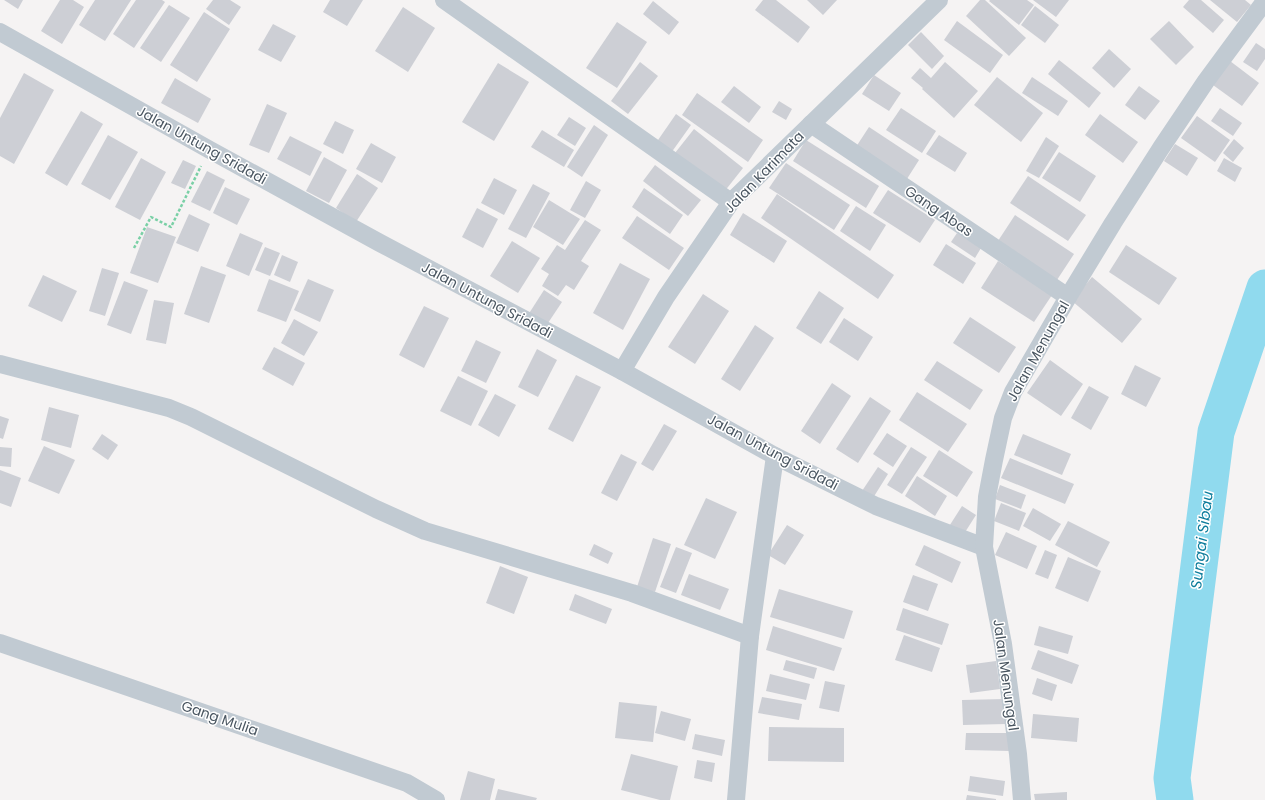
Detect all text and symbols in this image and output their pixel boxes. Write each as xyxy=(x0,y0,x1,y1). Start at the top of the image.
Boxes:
street label: Jalan Untung Sridadi xyxy=(133,101,271,189)
street label: Jalan Karimata xyxy=(719,126,809,218)
street label: Gang Abas xyxy=(901,181,977,241)
street label: Jalan Untung Sridadi xyxy=(418,257,556,343)
street label: Jalan Menungal xyxy=(1002,297,1074,405)
street label: Jalan Untung Sridadi xyxy=(704,409,842,495)
water label: Sungai Sibau xyxy=(1185,489,1218,590)
street label: Jalan Menungal xyxy=(988,618,1024,732)
street label: Gang Mulia xyxy=(179,696,261,740)

